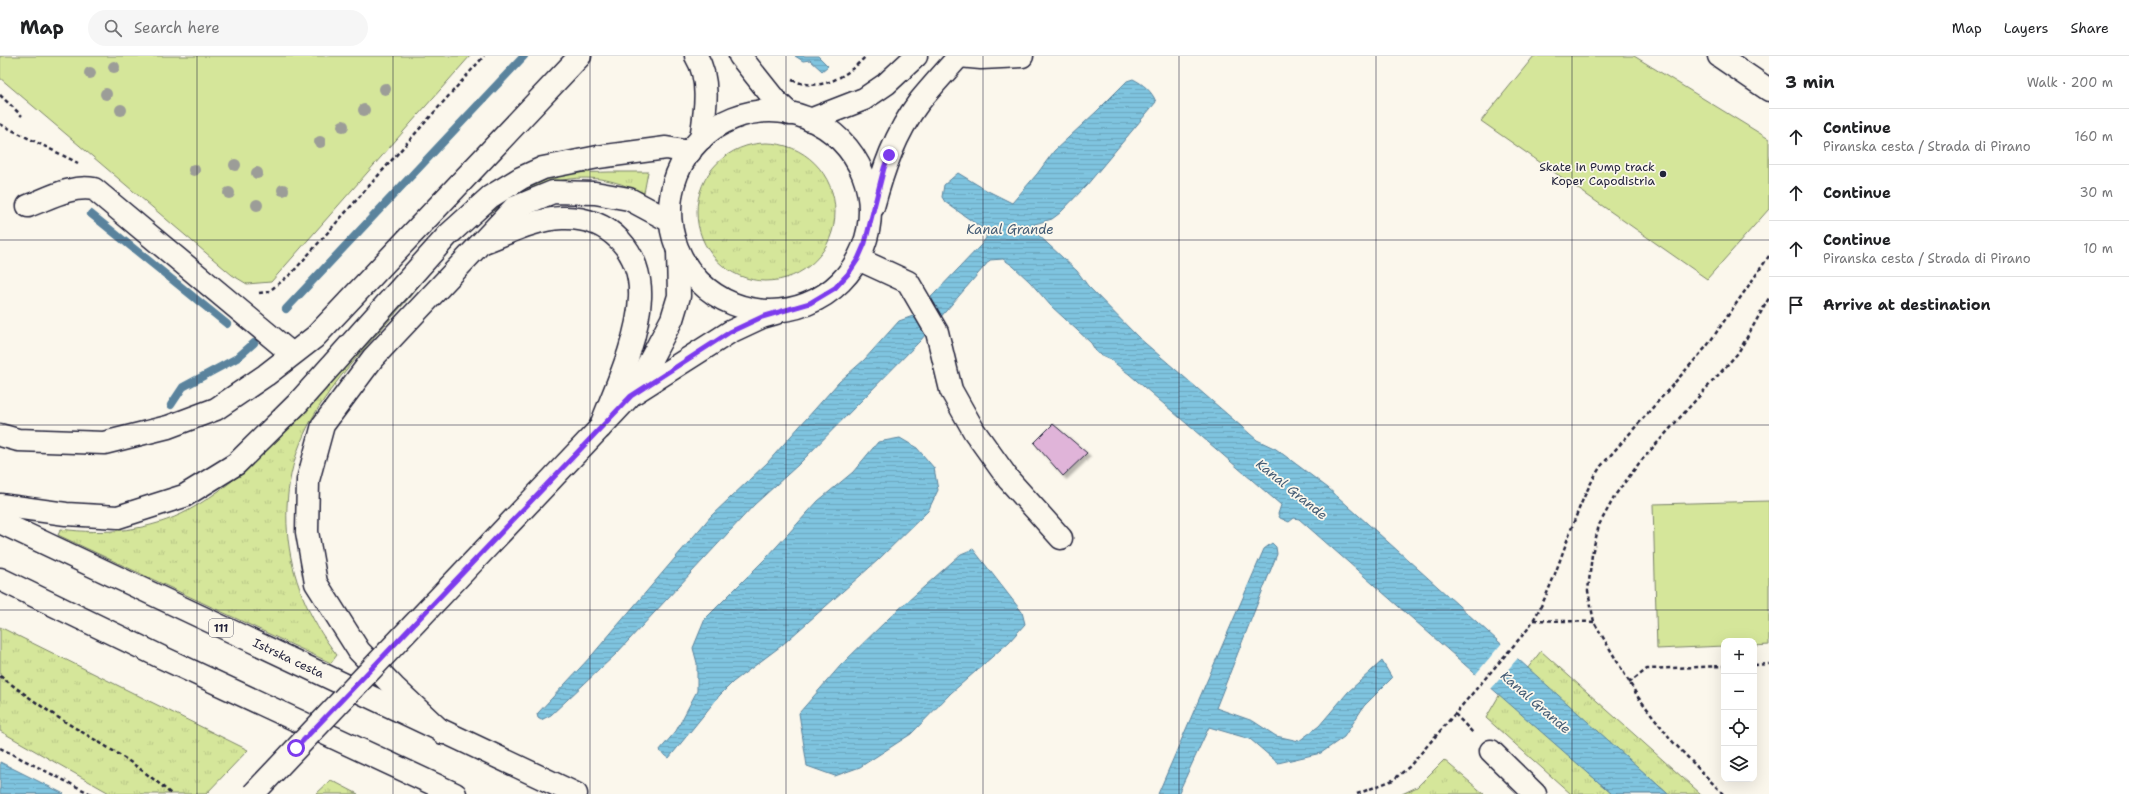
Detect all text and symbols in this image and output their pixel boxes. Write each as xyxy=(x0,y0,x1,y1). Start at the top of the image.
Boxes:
search box xyxy=(88,10,368,46)
text: Map xyxy=(20,15,64,40)
icon: search xyxy=(102,17,124,39)
text: Search here xyxy=(134,18,220,38)
text: Map xyxy=(1952,19,1982,37)
text: Layers xyxy=(2004,19,2048,37)
text: Share xyxy=(2070,19,2109,37)
text: 3 min xyxy=(1785,71,1835,93)
text: Walk · 200 m xyxy=(2027,74,2113,91)
text: Continue xyxy=(1823,118,1891,138)
icon: ahead xyxy=(1785,126,1807,148)
text: 160 m xyxy=(2075,128,2113,145)
text: Piranska cesta / Strada di Pirano xyxy=(1823,138,2031,155)
route end xyxy=(880,146,898,164)
place label: Skate in Pump track Koper Capodistria xyxy=(1539,159,1656,189)
marker: Skate in Pump track Koper Capodistria xyxy=(1658,169,1668,179)
icon: ahead xyxy=(1785,182,1807,204)
text: Continue xyxy=(1823,183,1891,203)
text: 30 m xyxy=(2079,184,2113,201)
water label: Kanal Grande xyxy=(966,221,1054,238)
text: Continue xyxy=(1823,230,1891,250)
icon: ahead xyxy=(1785,238,1807,260)
text: 10 m xyxy=(2083,240,2113,257)
text: Piranska cesta / Strada di Pirano xyxy=(1823,250,2031,267)
icon: arrive xyxy=(1785,294,1807,316)
text: Arrive at destination xyxy=(1823,295,1991,315)
water label: Kanal Grande xyxy=(1252,455,1331,523)
road number: 111 xyxy=(209,619,233,637)
street label: Istrska cesta xyxy=(250,635,327,682)
map controls xyxy=(1721,638,1757,782)
button: + xyxy=(1721,638,1757,674)
water label: Kanal Grande xyxy=(1497,667,1574,737)
button: − xyxy=(1721,674,1757,710)
button: locate xyxy=(1721,710,1757,746)
route start xyxy=(287,739,305,757)
button: layers xyxy=(1721,746,1757,782)

